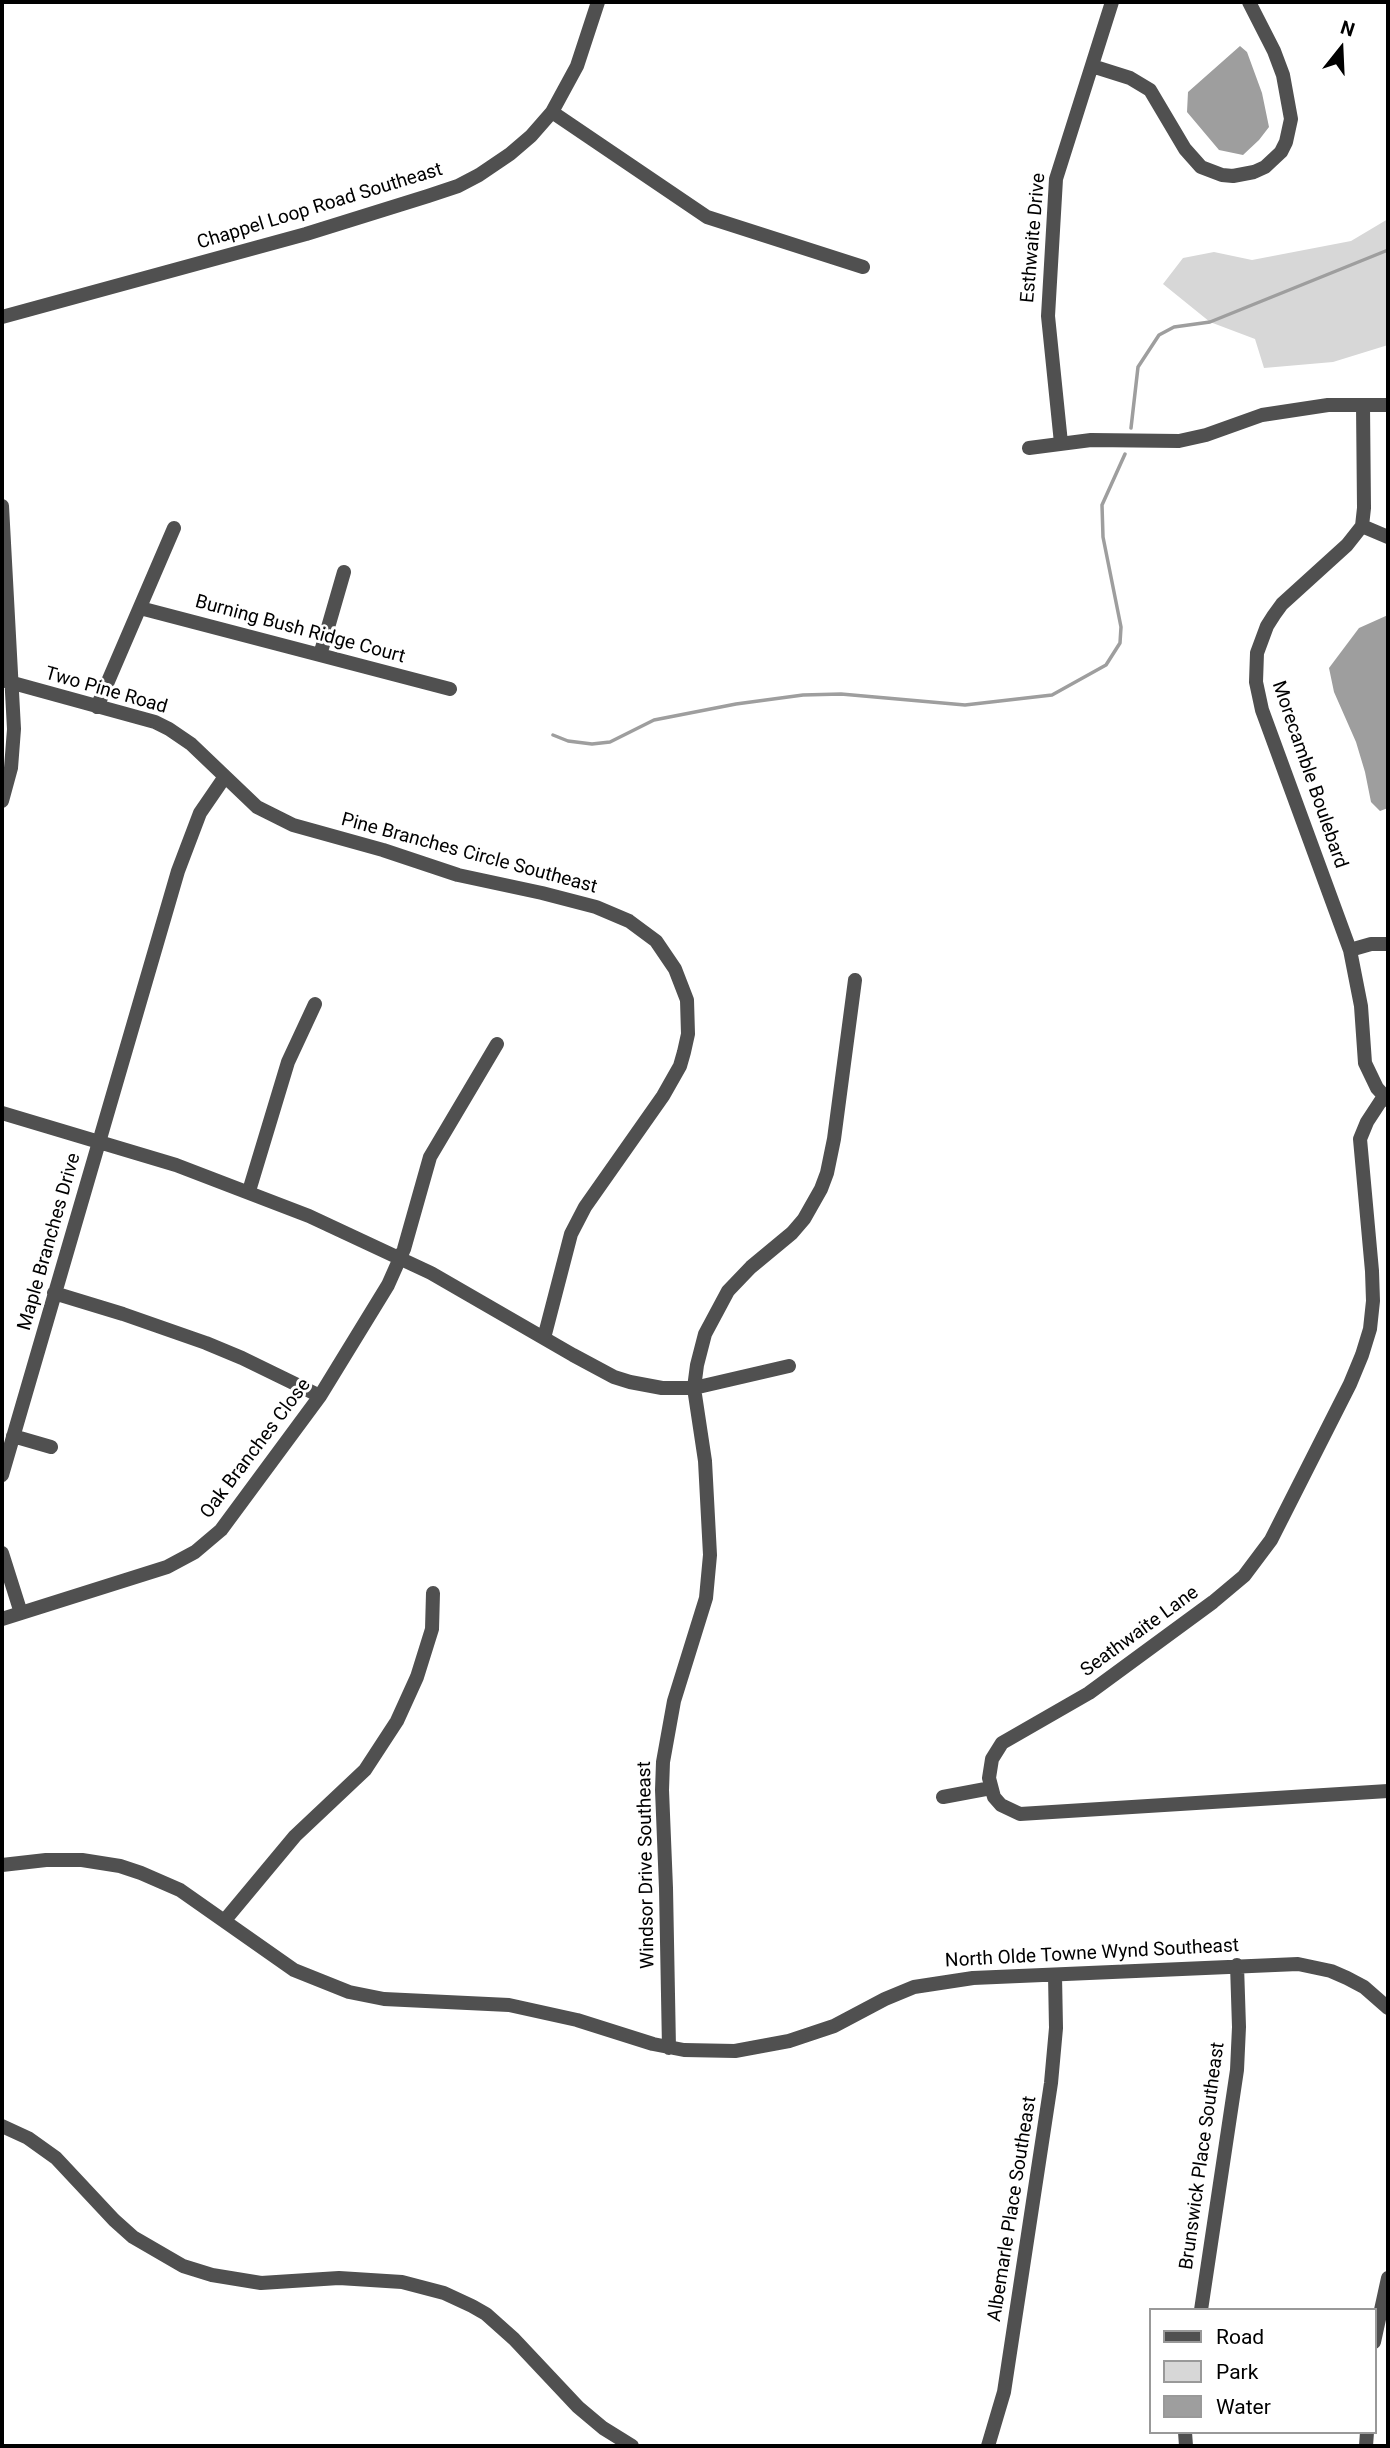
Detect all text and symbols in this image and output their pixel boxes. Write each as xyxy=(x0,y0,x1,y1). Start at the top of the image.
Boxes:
north arrow xyxy=(1306,14,1376,84)
text: N xyxy=(1338,16,1358,42)
street label: Chappel Loop Road Southeast xyxy=(195,159,445,255)
street label: Esthwaite Drive xyxy=(1017,172,1051,304)
street label: Burning Bush Ridge Court xyxy=(193,591,407,669)
street label: Two Pine Road xyxy=(42,663,170,719)
street label: Morecamble Boulebard xyxy=(1266,678,1352,872)
street label: Pine Branches Circle Southeast xyxy=(339,809,599,899)
street label: Maple Branches Drive xyxy=(14,1151,86,1333)
street label: Oak Branches Close xyxy=(196,1375,316,1523)
street label: Seathwaite Lane xyxy=(1077,1582,1203,1682)
street label: Windsor Drive Southeast xyxy=(634,1761,660,1969)
street label: North Olde Towne Wynd Southeast xyxy=(945,1935,1239,1973)
street label: Brunswick Place Southeast xyxy=(1176,2041,1230,2271)
street label: Albemarle Place Southeast xyxy=(984,2095,1042,2323)
legend xyxy=(1148,2308,1376,2434)
text: Road xyxy=(1216,2325,1264,2349)
text: Park xyxy=(1216,2360,1258,2384)
text: Water xyxy=(1216,2395,1271,2419)

